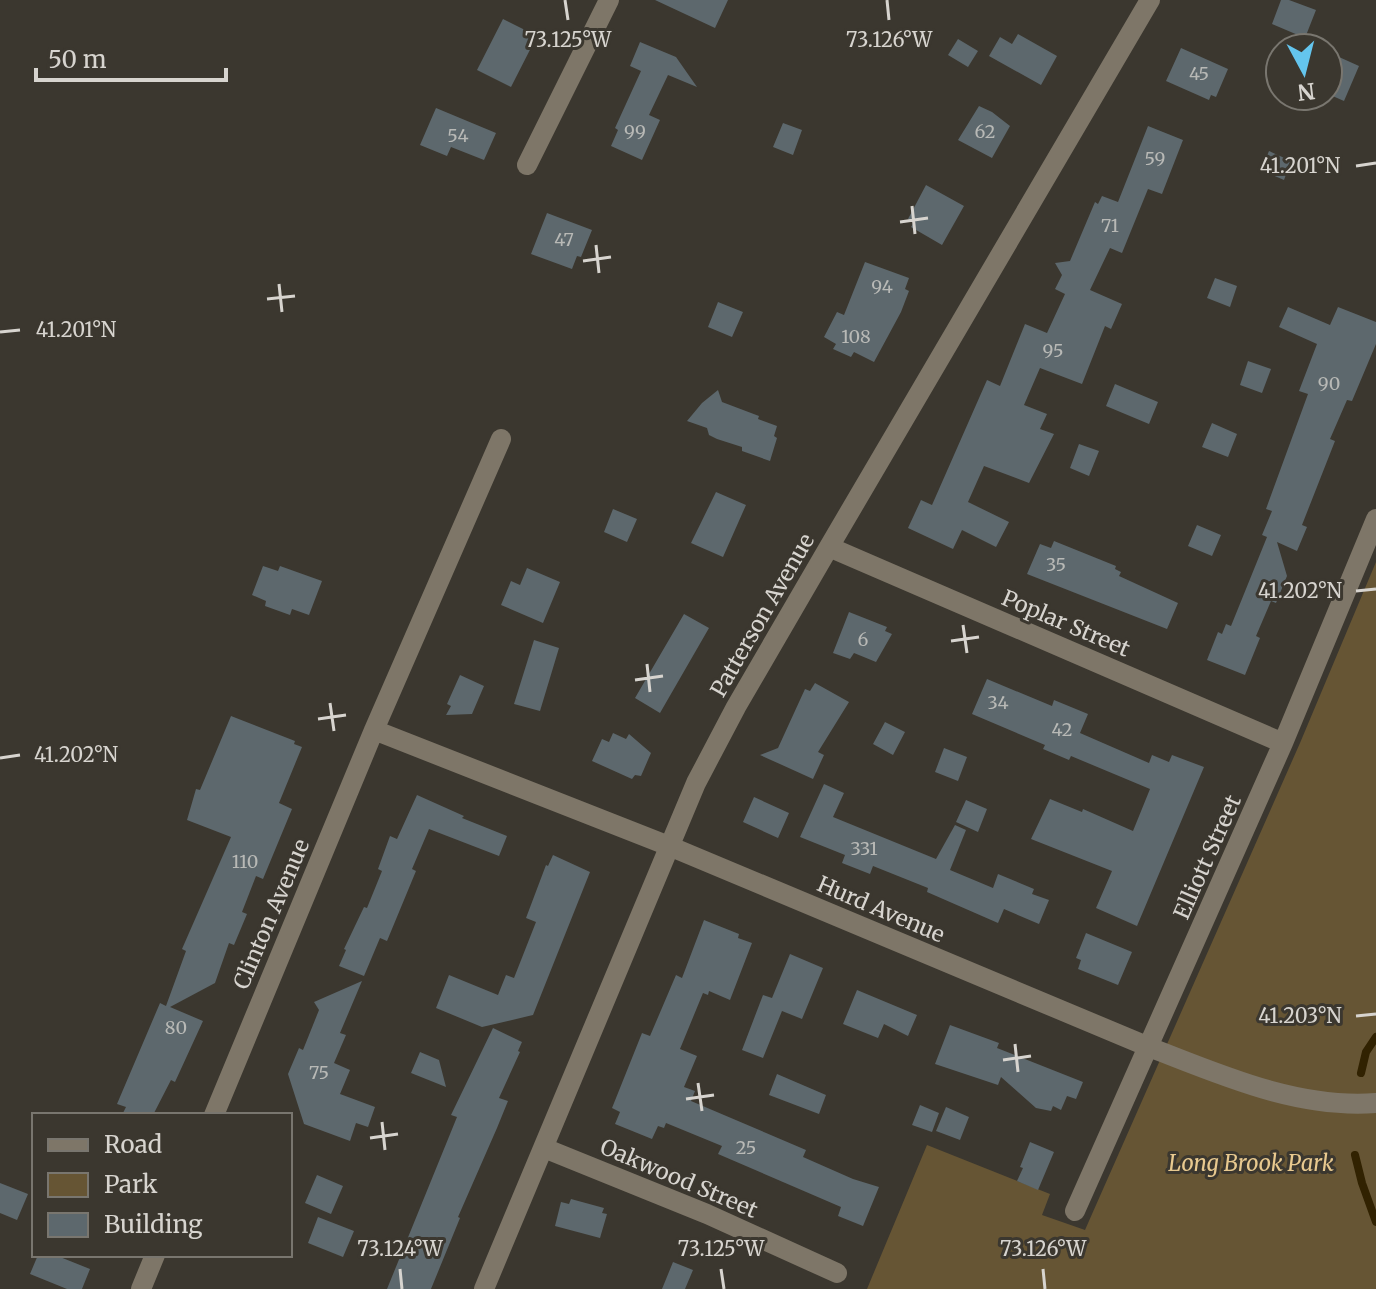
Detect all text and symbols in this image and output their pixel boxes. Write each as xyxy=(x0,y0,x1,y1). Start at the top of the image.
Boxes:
text: 73.125°W xyxy=(525,27,612,52)
text: 73.126°W xyxy=(846,27,933,52)
scale bar xyxy=(36,32,226,82)
north arrow xyxy=(1264,32,1344,112)
text: 50 m xyxy=(48,44,107,75)
house number: 45 xyxy=(1189,62,1209,85)
text: N xyxy=(1295,77,1317,107)
house number: 99 xyxy=(624,120,646,143)
house number: 62 xyxy=(975,120,995,143)
house number: 54 xyxy=(447,124,469,147)
house number: 59 xyxy=(1145,147,1165,170)
text: 41.201°N xyxy=(1260,153,1341,178)
house number: 71 xyxy=(1101,214,1119,237)
house number: 47 xyxy=(554,228,574,251)
house number: 94 xyxy=(871,275,893,298)
text: 41.201°N xyxy=(36,317,117,342)
house number: 108 xyxy=(841,325,871,348)
house number: 95 xyxy=(1043,339,1064,362)
house number: 90 xyxy=(1318,372,1340,395)
street label: Patterson Avenue xyxy=(704,528,820,702)
house number: 35 xyxy=(1046,553,1066,576)
text: 41.202°N xyxy=(1258,578,1343,603)
street label: Poplar Street xyxy=(998,583,1135,663)
house number: 6 xyxy=(858,628,869,651)
house number: 34 xyxy=(987,691,1009,714)
house number: 42 xyxy=(1052,718,1072,741)
text: 41.202°N xyxy=(34,742,119,767)
street label: Elliott Street xyxy=(1167,790,1247,923)
street label: Clinton Avenue xyxy=(227,835,315,993)
house number: 331 xyxy=(850,837,878,860)
house number: 110 xyxy=(232,850,258,873)
street label: Hurd Avenue xyxy=(813,870,949,948)
text: 41.203°N xyxy=(1258,1003,1342,1028)
house number: 80 xyxy=(165,1016,187,1039)
house number: 75 xyxy=(309,1061,329,1084)
legend xyxy=(32,1113,292,1257)
text: Road xyxy=(104,1129,162,1160)
street label: Oakwood Street xyxy=(596,1132,762,1224)
house number: 25 xyxy=(736,1136,756,1159)
park label: Long Brook Park xyxy=(1168,1149,1334,1177)
text: Park xyxy=(104,1169,158,1200)
text: Building xyxy=(104,1209,203,1240)
text: 73.124°W xyxy=(357,1236,444,1261)
text: 73.125°W xyxy=(678,1236,765,1261)
text: 73.126°W xyxy=(1000,1236,1087,1261)

